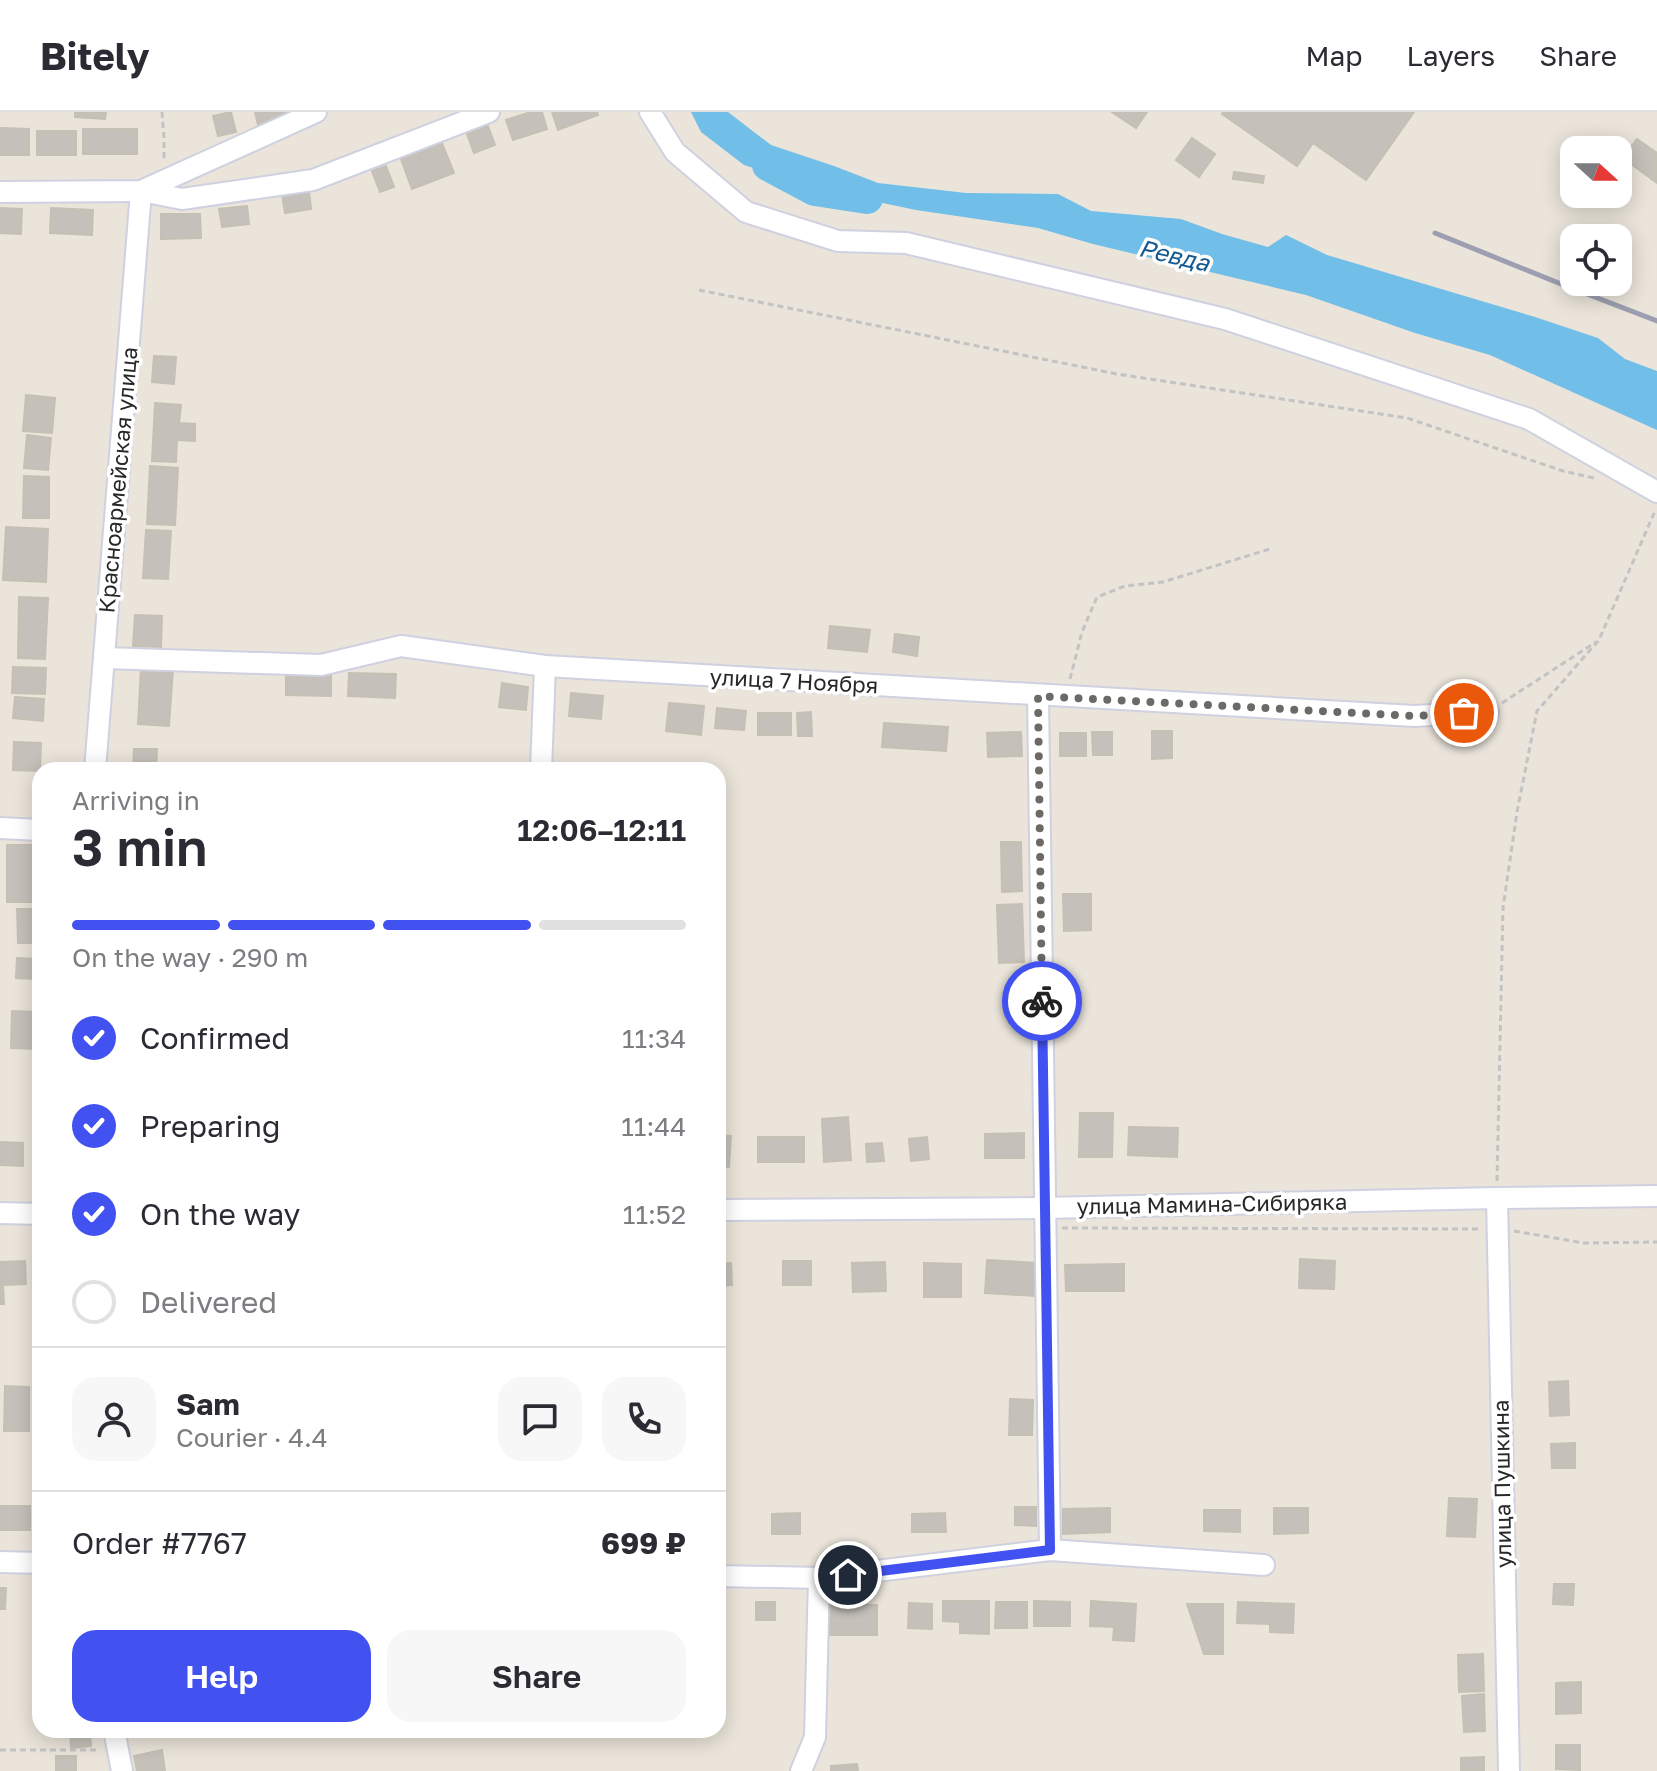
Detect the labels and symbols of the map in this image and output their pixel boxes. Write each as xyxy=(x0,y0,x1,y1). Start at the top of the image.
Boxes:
north arrow xyxy=(1560,136,1632,208)
water label: Ревда xyxy=(1136,232,1214,277)
street label: Красноармейская улица xyxy=(92,346,143,614)
street label: улица 7 Ноября xyxy=(709,663,879,698)
pin xyxy=(1430,679,1498,747)
courier xyxy=(1002,961,1082,1041)
street label: улица Мамина-Сибиряка xyxy=(1076,1188,1348,1219)
street label: улица Пушкина xyxy=(1487,1400,1516,1568)
pin xyxy=(814,1541,882,1609)

